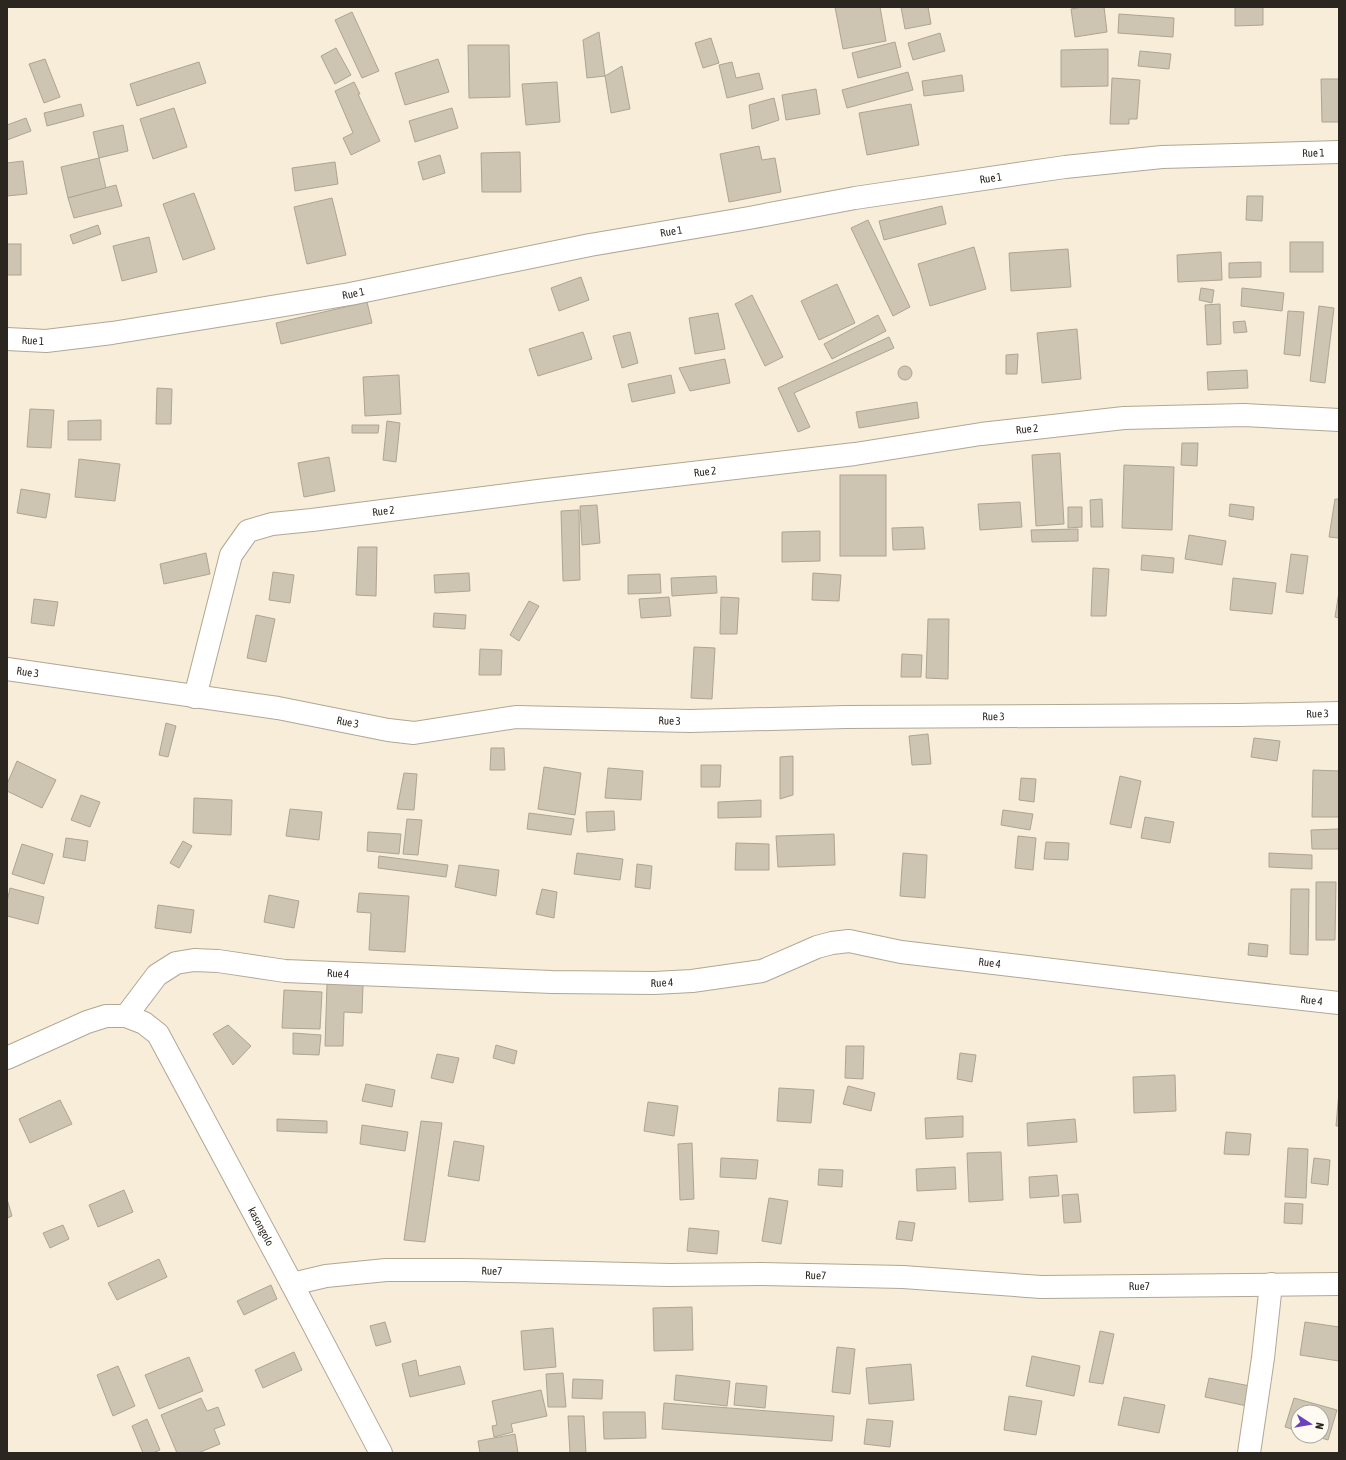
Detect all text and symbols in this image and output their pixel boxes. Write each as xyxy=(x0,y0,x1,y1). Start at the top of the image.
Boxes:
street label: Rue 1 xyxy=(1302,146,1325,159)
street label: Rue 1 xyxy=(979,170,1003,186)
street label: Rue 1 xyxy=(659,223,683,239)
street label: Rue 1 xyxy=(341,285,365,301)
street label: Rue 1 xyxy=(21,334,45,347)
street label: Rue 2 xyxy=(1015,422,1039,436)
street label: Rue 2 xyxy=(693,464,717,479)
street label: Rue 2 xyxy=(371,503,395,518)
street label: Rue 3 xyxy=(16,664,40,680)
street label: Rue 3 xyxy=(1306,707,1329,720)
street label: Rue 3 xyxy=(982,710,1005,722)
street label: Rue 3 xyxy=(336,714,360,730)
street label: Rue 3 xyxy=(658,714,681,727)
street label: Rue 4 xyxy=(978,955,1002,970)
street label: Rue 4 xyxy=(327,967,350,980)
street label: Rue 4 xyxy=(651,976,673,989)
street label: Rue 4 xyxy=(1300,993,1323,1007)
street label: kasongolo xyxy=(246,1205,276,1248)
street label: Rue7 xyxy=(481,1264,502,1277)
street label: Rue7 xyxy=(805,1269,826,1281)
street label: Rue7 xyxy=(1129,1280,1150,1292)
north arrow xyxy=(1290,1404,1330,1444)
text: N xyxy=(1313,1422,1326,1431)

